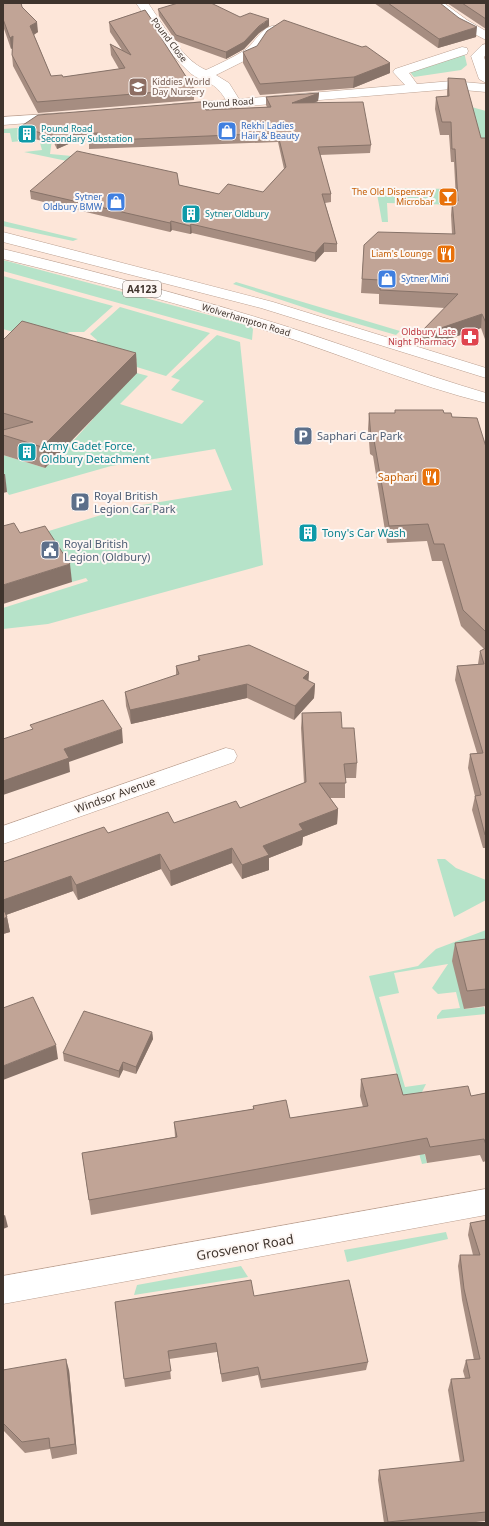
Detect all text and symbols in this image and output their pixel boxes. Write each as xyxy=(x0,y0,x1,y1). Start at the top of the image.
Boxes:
street label: Pound Close xyxy=(148,15,190,65)
place label: Kiddies World Day Nursery xyxy=(152,75,210,98)
school or university icon: Kiddies World Day Nursery xyxy=(127,76,149,98)
street label: Pound Road xyxy=(202,94,254,111)
place label: Rekhi Ladies Hair & Beauty xyxy=(241,119,300,142)
shop icon: Rekhi Ladies Hair & Beauty xyxy=(216,120,238,142)
place label: Pound Road Secondary Substation xyxy=(41,122,133,145)
building icon: Pound Road Secondary Substation xyxy=(16,123,38,145)
place label: The Old Dispensary Microbar xyxy=(352,185,434,208)
bar icon: The Old Dispensary Microbar xyxy=(437,186,459,208)
place label: Sytner Oldbury BMW xyxy=(43,190,103,213)
shop icon: Sytner Oldbury BMW xyxy=(105,191,127,213)
building icon: Sytner Oldbury xyxy=(180,203,202,225)
place label: Sytner Oldbury xyxy=(205,207,269,220)
restaurant icon: Liam's Lounge xyxy=(435,243,457,265)
place label: Liam's Lounge xyxy=(371,247,432,260)
shop icon: Sytner Mini xyxy=(376,268,398,290)
place label: Sytner Mini xyxy=(401,272,449,285)
road number: A4123 xyxy=(123,281,161,297)
street label: Wolverhampton Road xyxy=(200,300,292,339)
place label: Oldbury Late Night Pharmacy xyxy=(388,325,456,348)
pharmacy icon: Oldbury Late Night Pharmacy xyxy=(459,326,481,348)
parking icon: Saphari Car Park xyxy=(292,425,314,447)
place label: Saphari Car Park xyxy=(317,428,403,443)
place label: Army Cadet Force, Oldbury Detachment xyxy=(41,438,150,466)
building icon: Army Cadet Force, Oldbury Detachment xyxy=(16,441,38,463)
restaurant icon: Saphari xyxy=(420,466,442,488)
place label: Saphari xyxy=(378,469,417,484)
place label: Royal British Legion Car Park xyxy=(94,488,176,516)
parking icon: Royal British Legion Car Park xyxy=(69,491,91,513)
building icon: Tony's Car Wash xyxy=(297,522,319,544)
place label: Tony's Car Wash xyxy=(322,525,406,540)
place label: Royal British Legion (Oldbury) xyxy=(64,536,150,564)
public building icon: Royal British Legion (Oldbury) xyxy=(39,539,61,561)
street label: Windsor Avenue xyxy=(73,773,157,816)
street label: Grosvenor Road xyxy=(195,1230,295,1264)

